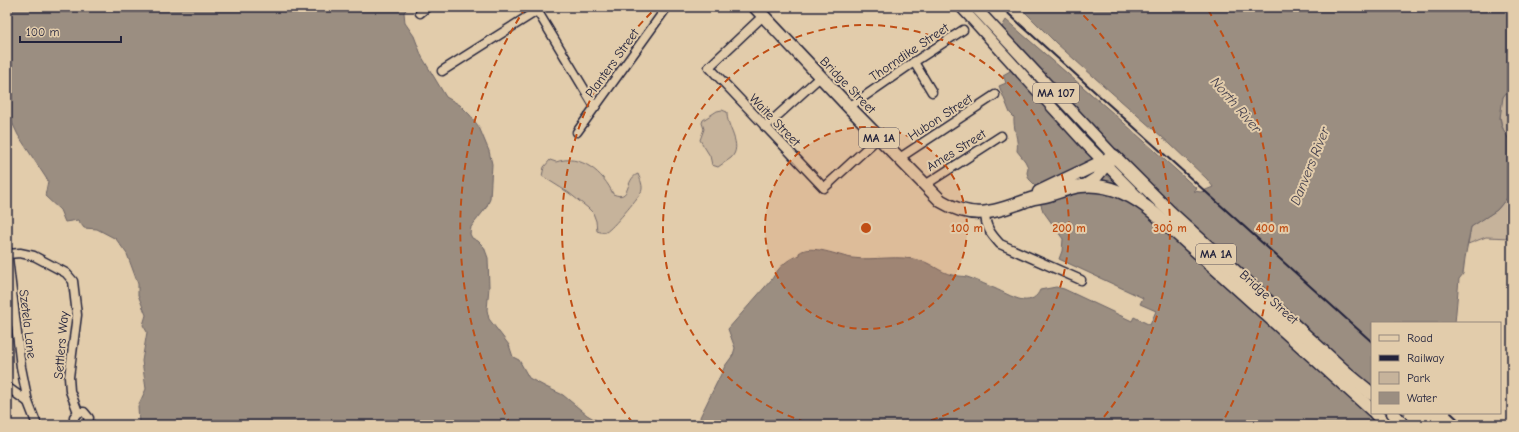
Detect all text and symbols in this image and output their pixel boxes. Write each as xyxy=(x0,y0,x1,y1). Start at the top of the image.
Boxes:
scale bar xyxy=(20,18,121,44)
street label: Thorndike Street xyxy=(867,19,952,84)
text: 100 m xyxy=(26,25,59,39)
street label: Planters Street xyxy=(582,25,643,100)
street label: Bridge Street xyxy=(817,53,880,118)
water label: North River xyxy=(1207,73,1266,138)
road number: MA 107 xyxy=(1033,83,1079,103)
street label: Hubon Street xyxy=(905,90,976,143)
street label: Waite Street xyxy=(746,91,804,150)
water label: Danvers River xyxy=(1287,123,1334,208)
street label: Ames Street xyxy=(924,125,990,174)
road number: MA 1A xyxy=(859,128,899,148)
centre of rings xyxy=(859,221,873,235)
text: 100 m xyxy=(951,221,983,235)
text: 200 m xyxy=(1052,221,1086,235)
text: 300 m xyxy=(1153,221,1187,235)
text: 400 m xyxy=(1255,221,1289,235)
road number: MA 1A xyxy=(1196,244,1236,264)
street label: Bridge Street xyxy=(1237,267,1302,328)
street label: Szetela Lane xyxy=(16,289,40,360)
street label: Settlers Way xyxy=(51,310,71,380)
legend xyxy=(1371,322,1501,414)
text: Road xyxy=(1407,331,1433,345)
text: Railway xyxy=(1407,351,1445,365)
text: Park xyxy=(1407,371,1430,385)
text: Water xyxy=(1407,391,1437,405)

